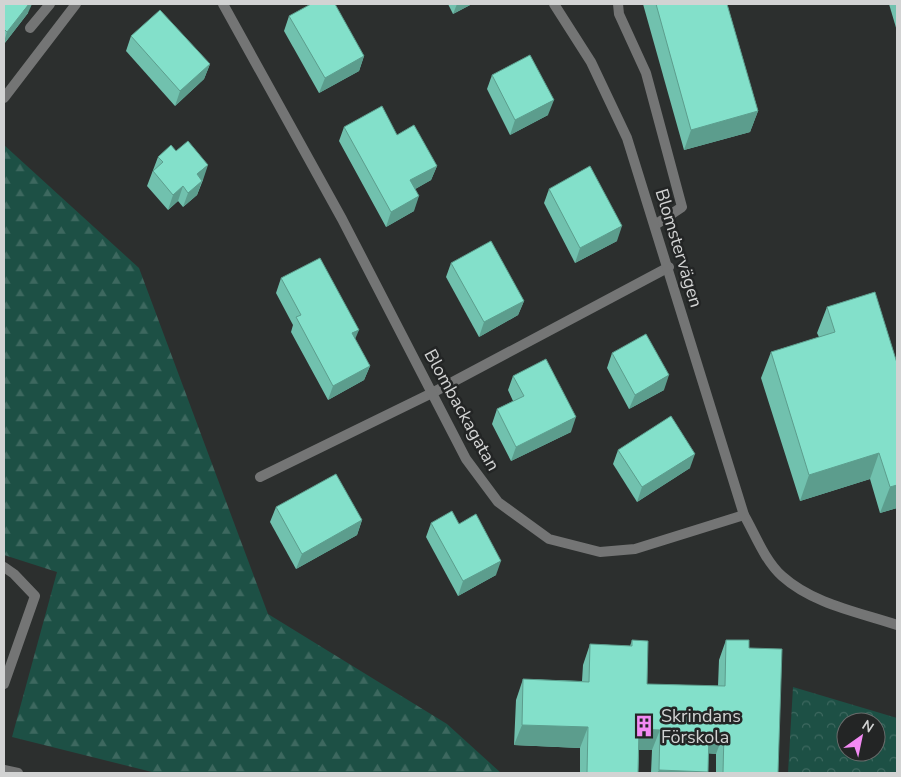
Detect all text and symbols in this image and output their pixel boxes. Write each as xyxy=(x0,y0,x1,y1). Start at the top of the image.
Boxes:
street label: Blomstervägen xyxy=(650,186,708,310)
street label: Blombackagatan xyxy=(419,345,505,475)
place label: Skrindans Förskola xyxy=(661,704,741,749)
north arrow xyxy=(836,712,886,762)
building icon: Skrindans Förskola xyxy=(631,713,657,739)
text: N xyxy=(858,716,877,737)

